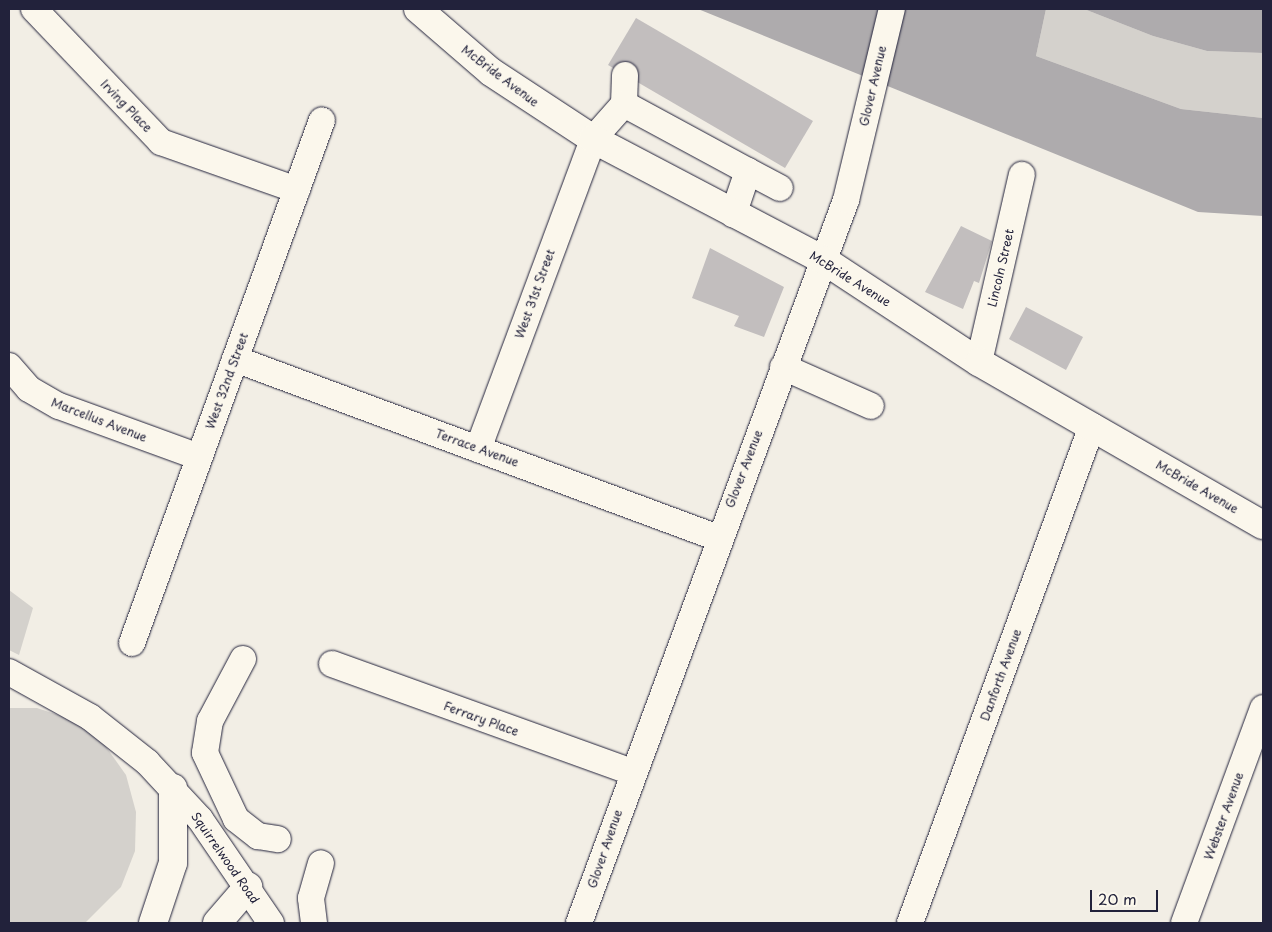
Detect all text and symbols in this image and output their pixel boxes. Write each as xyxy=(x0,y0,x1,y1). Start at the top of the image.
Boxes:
street label: McBride Avenue xyxy=(459,42,541,110)
street label: Glover Avenue xyxy=(857,44,889,128)
street label: Irving Place xyxy=(98,77,154,135)
street label: Lincoln Street xyxy=(985,228,1017,308)
street label: West 31st Street xyxy=(512,246,558,342)
street label: McBride Avenue xyxy=(807,248,893,310)
street label: West 32nd Street xyxy=(203,331,251,431)
street label: Marcellus Avenue xyxy=(50,395,148,445)
street label: Terrace Avenue xyxy=(433,426,521,470)
street label: Glover Avenue xyxy=(723,428,765,510)
street label: McBride Avenue xyxy=(1153,458,1241,516)
street label: Danforth Avenue xyxy=(977,626,1025,724)
street label: Ferrary Place xyxy=(442,699,520,739)
street label: Webster Avenue xyxy=(1201,770,1247,862)
street label: Glover Avenue xyxy=(585,808,625,890)
street label: Squirrelwood Road xyxy=(188,809,262,907)
scale bar xyxy=(1092,880,1160,912)
text: 20 m xyxy=(1098,887,1137,910)

